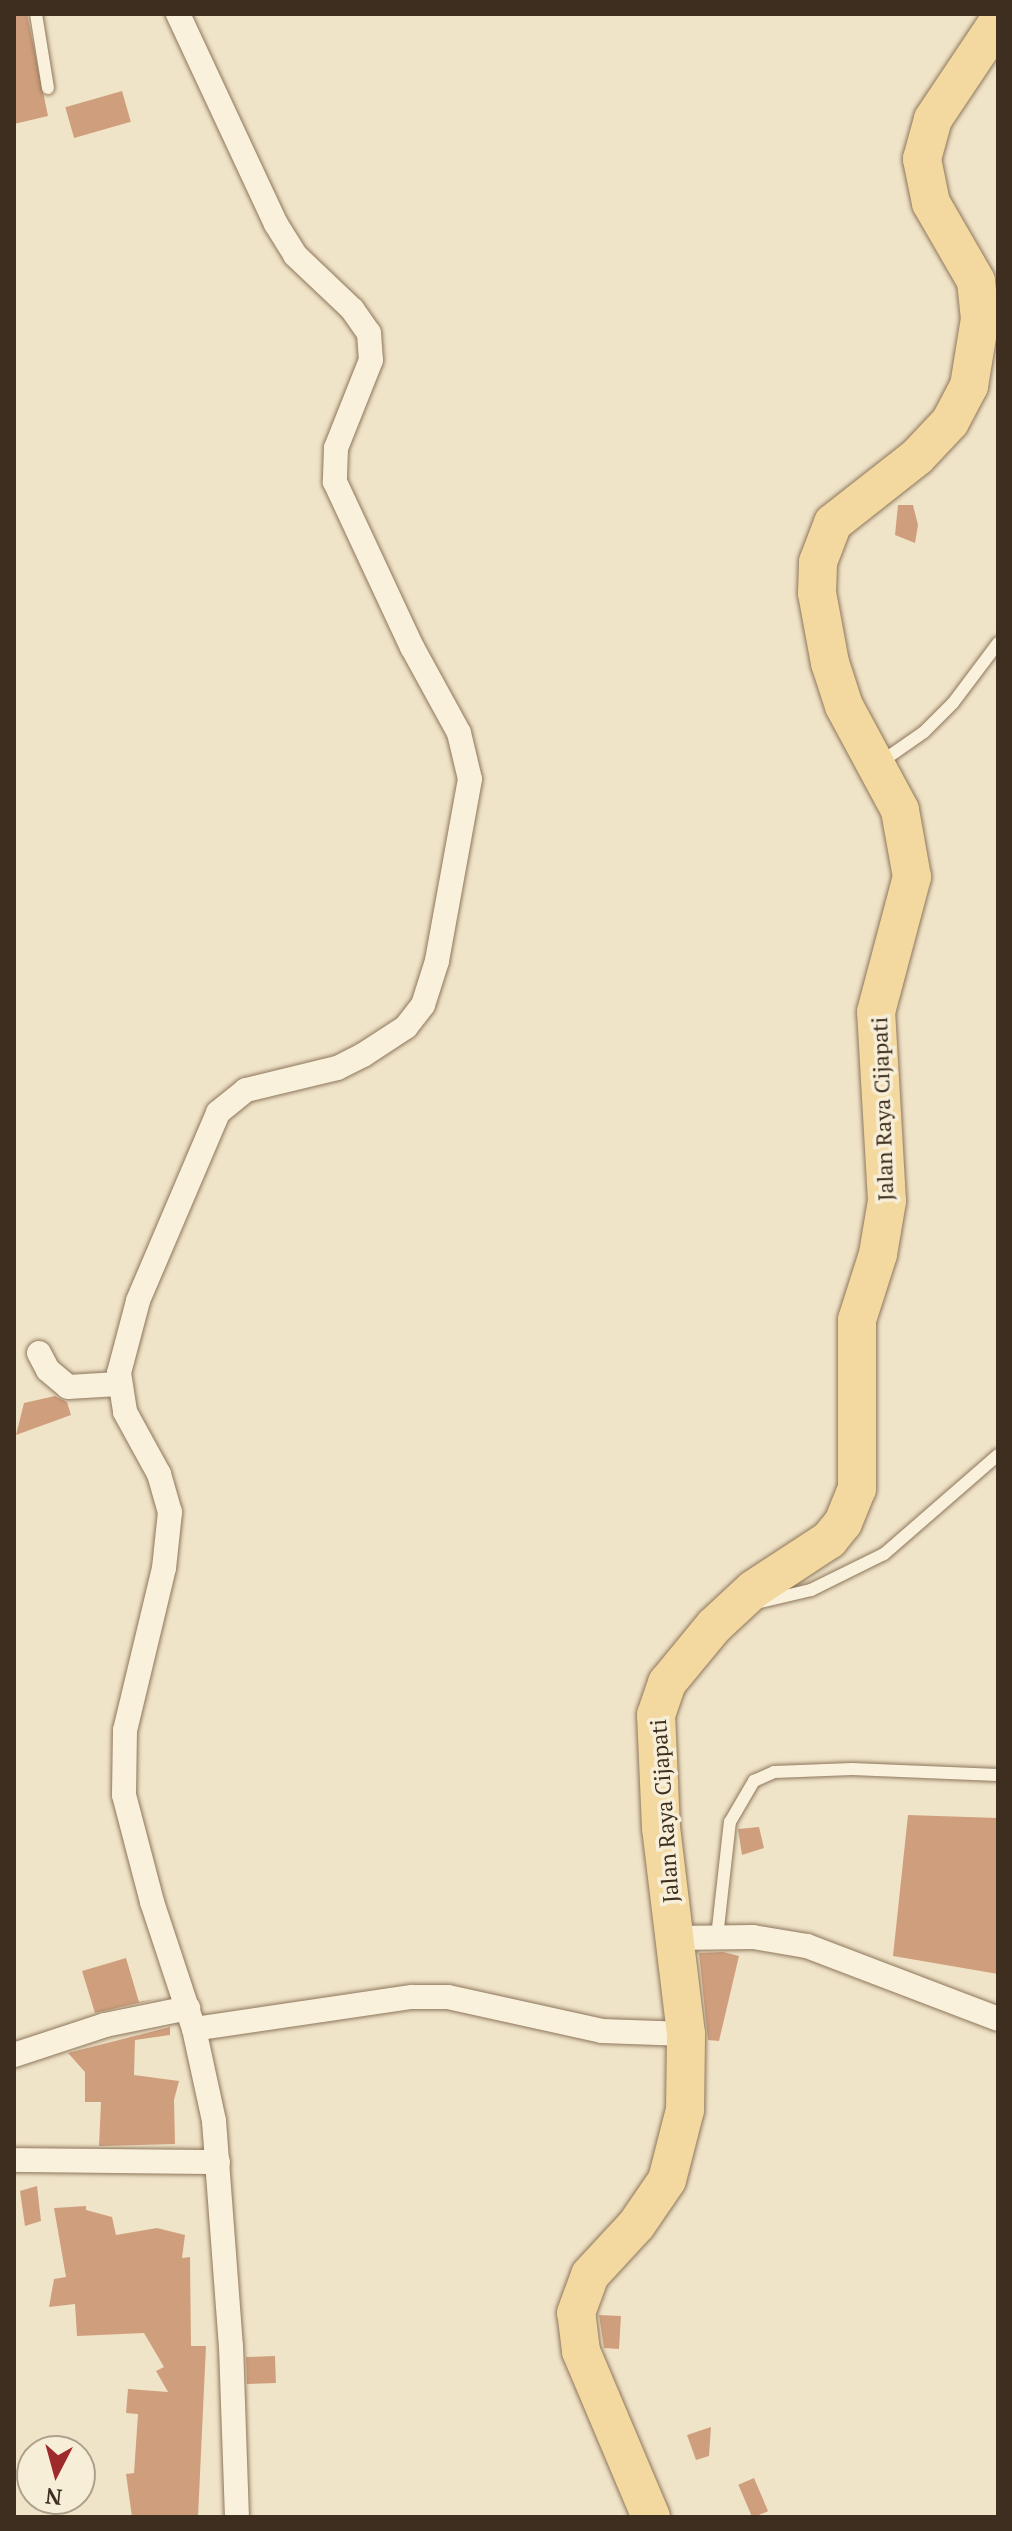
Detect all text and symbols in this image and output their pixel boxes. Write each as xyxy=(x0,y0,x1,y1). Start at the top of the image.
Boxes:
street label: Jalan Raya Cijapati xyxy=(866,1017,898,1201)
street label: Jalan Raya Cijapati xyxy=(644,1718,684,1904)
north arrow xyxy=(16,2435,96,2515)
text: N xyxy=(44,2482,63,2513)

